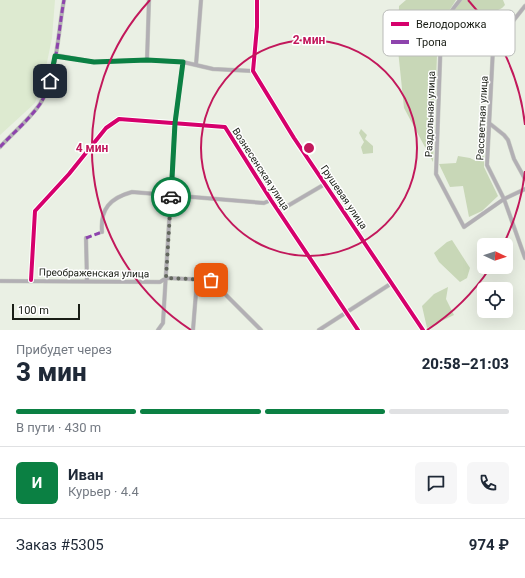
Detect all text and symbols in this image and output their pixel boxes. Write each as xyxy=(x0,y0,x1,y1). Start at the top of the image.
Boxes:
legend xyxy=(383,10,515,56)
text: Велодорожка xyxy=(416,18,487,31)
text: 2 мин xyxy=(293,33,325,47)
text: Тропа xyxy=(416,36,447,49)
pin xyxy=(33,64,67,98)
icon: home xyxy=(39,70,61,92)
street label: Раздольная улица xyxy=(423,71,437,157)
street label: Рассветная улица xyxy=(474,75,490,161)
street label: Вознесенская улица xyxy=(230,126,292,212)
text: 4 мин xyxy=(76,141,108,155)
centre of rings xyxy=(302,141,316,155)
street label: Грушевая улица xyxy=(319,163,369,231)
courier xyxy=(151,177,191,217)
icon: car xyxy=(160,186,182,208)
north arrow xyxy=(477,238,513,274)
map controls xyxy=(477,238,513,318)
pin xyxy=(194,263,228,297)
street label: Преображенская улица xyxy=(39,267,149,279)
icon: bag xyxy=(200,269,222,291)
button: locate xyxy=(477,282,513,318)
scale bar xyxy=(12,302,80,321)
text: 100 m xyxy=(18,304,49,317)
text: Прибудет через xyxy=(16,342,112,357)
text: 20:58–21:03 xyxy=(422,355,509,373)
text: 3 мин xyxy=(16,357,87,387)
text: В пути · 430 m xyxy=(16,420,101,435)
button: chat xyxy=(415,462,457,504)
button: phone xyxy=(467,462,509,504)
text: Иван xyxy=(68,466,104,484)
text: И xyxy=(32,474,42,492)
text: Курьер · 4.4 xyxy=(68,484,139,499)
text: Заказ #5305 xyxy=(16,536,104,554)
text: 974 ₽ xyxy=(469,536,509,554)

